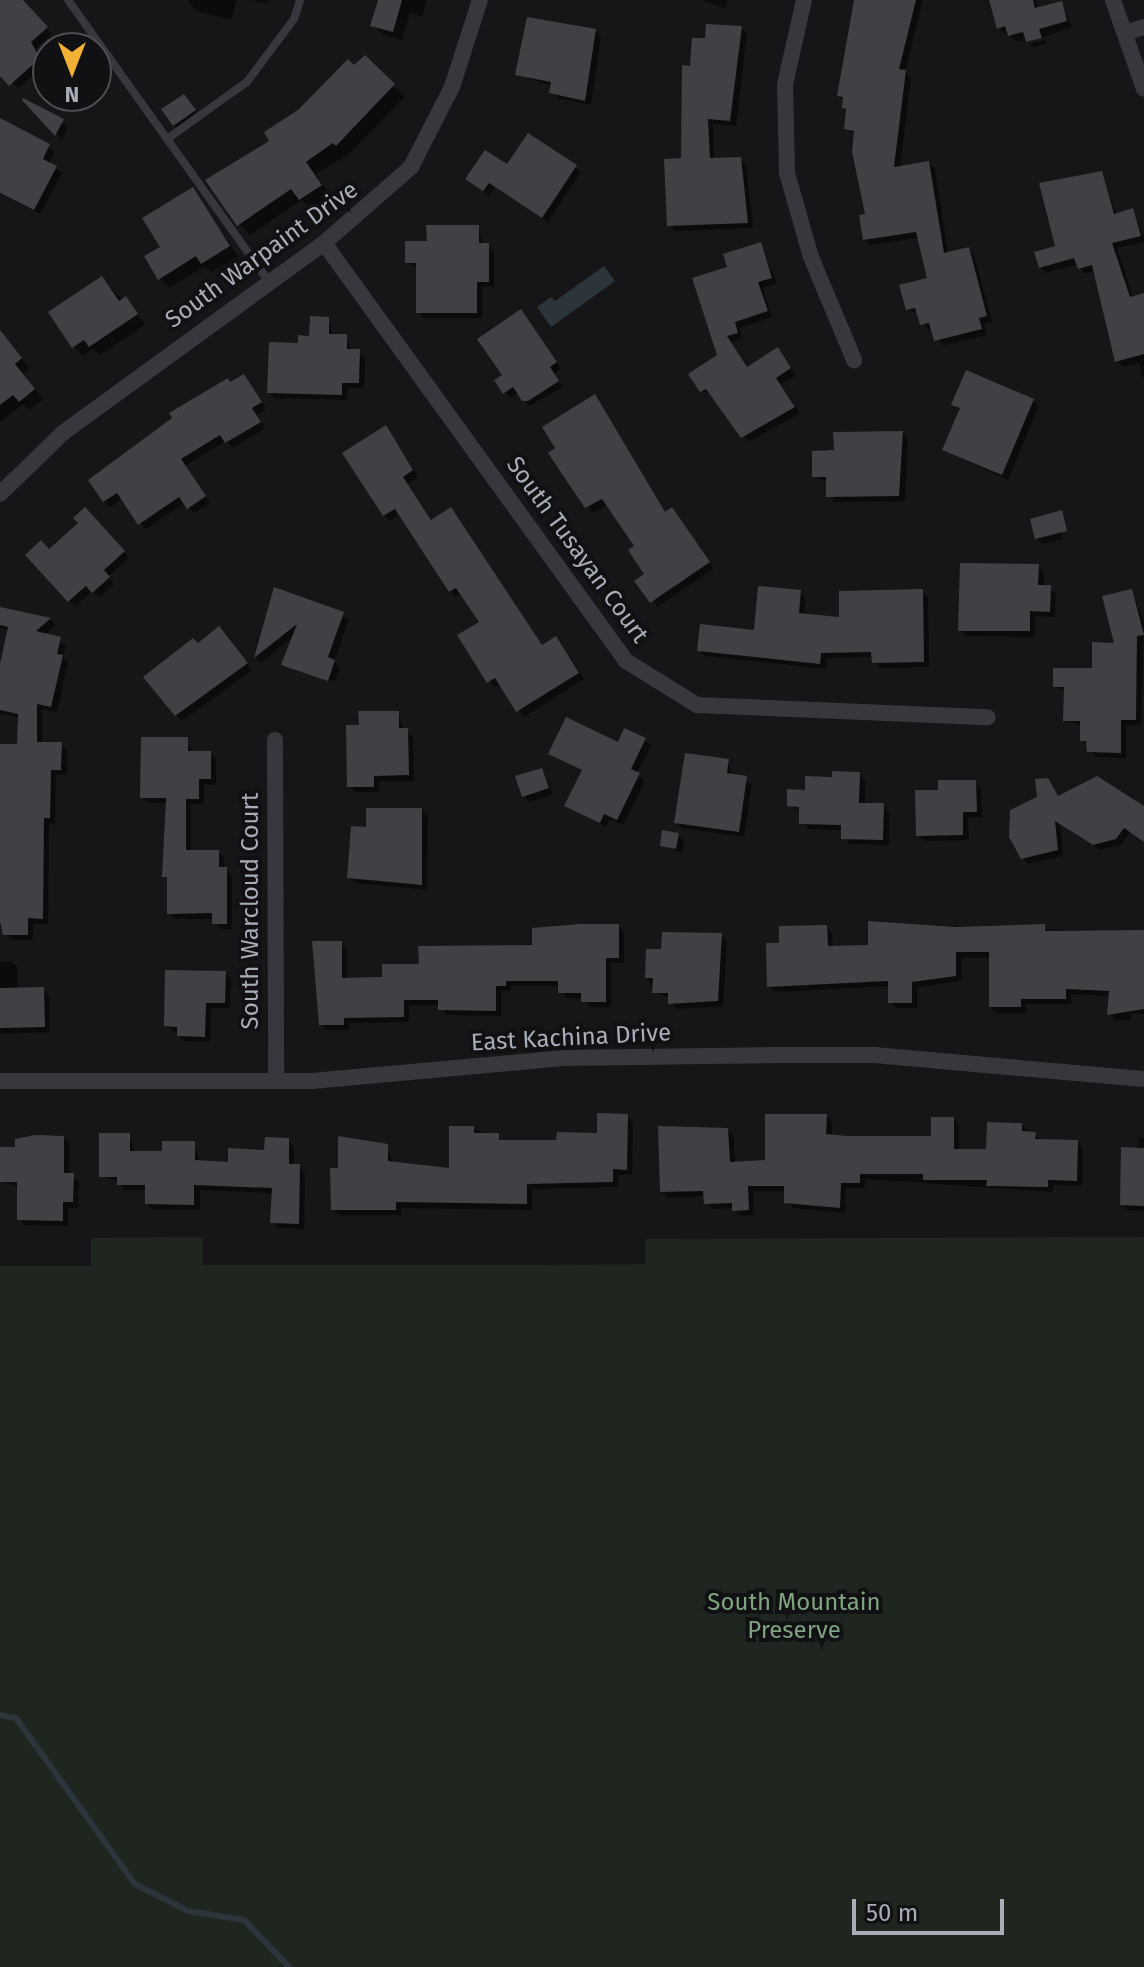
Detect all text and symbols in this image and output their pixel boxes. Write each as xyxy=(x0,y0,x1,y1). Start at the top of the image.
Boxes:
north arrow xyxy=(32,32,112,112)
text: N xyxy=(65,81,79,108)
street label: South Warpaint Drive xyxy=(160,176,364,334)
street label: South Tusayan Court xyxy=(500,451,654,649)
street label: South Warcloud Court xyxy=(237,793,265,1029)
street label: East Kachina Drive xyxy=(470,1018,672,1058)
park label: South Mountain Preserve xyxy=(707,1589,881,1645)
scale bar xyxy=(856,1883,1008,1933)
text: 50 m xyxy=(866,1899,918,1927)

